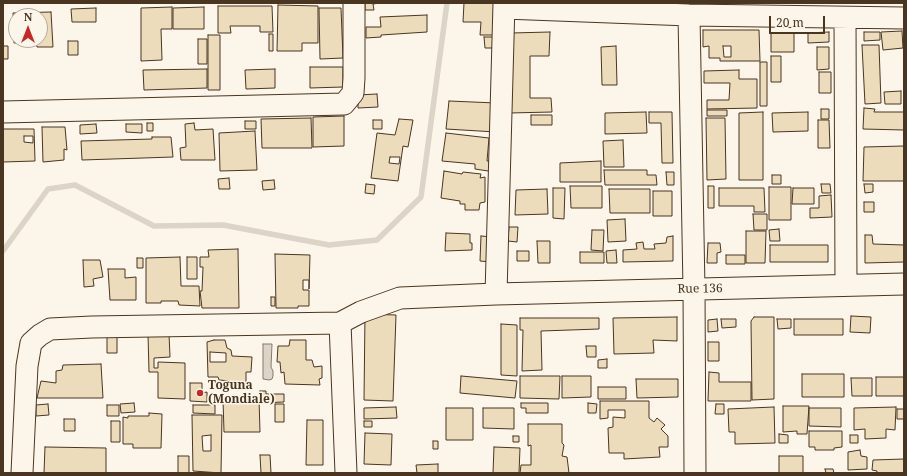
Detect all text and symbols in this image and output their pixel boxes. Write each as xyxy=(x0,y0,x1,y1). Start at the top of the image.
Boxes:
north arrow xyxy=(8,8,48,48)
scale bar xyxy=(771,8,827,34)
text: N xyxy=(24,9,32,24)
text: 20 m xyxy=(776,14,804,31)
street label: Rue 136 xyxy=(677,281,723,297)
place label: Toguna (Mondiale) xyxy=(208,379,275,407)
marker: Toguna (Mondiale) xyxy=(195,388,205,398)

